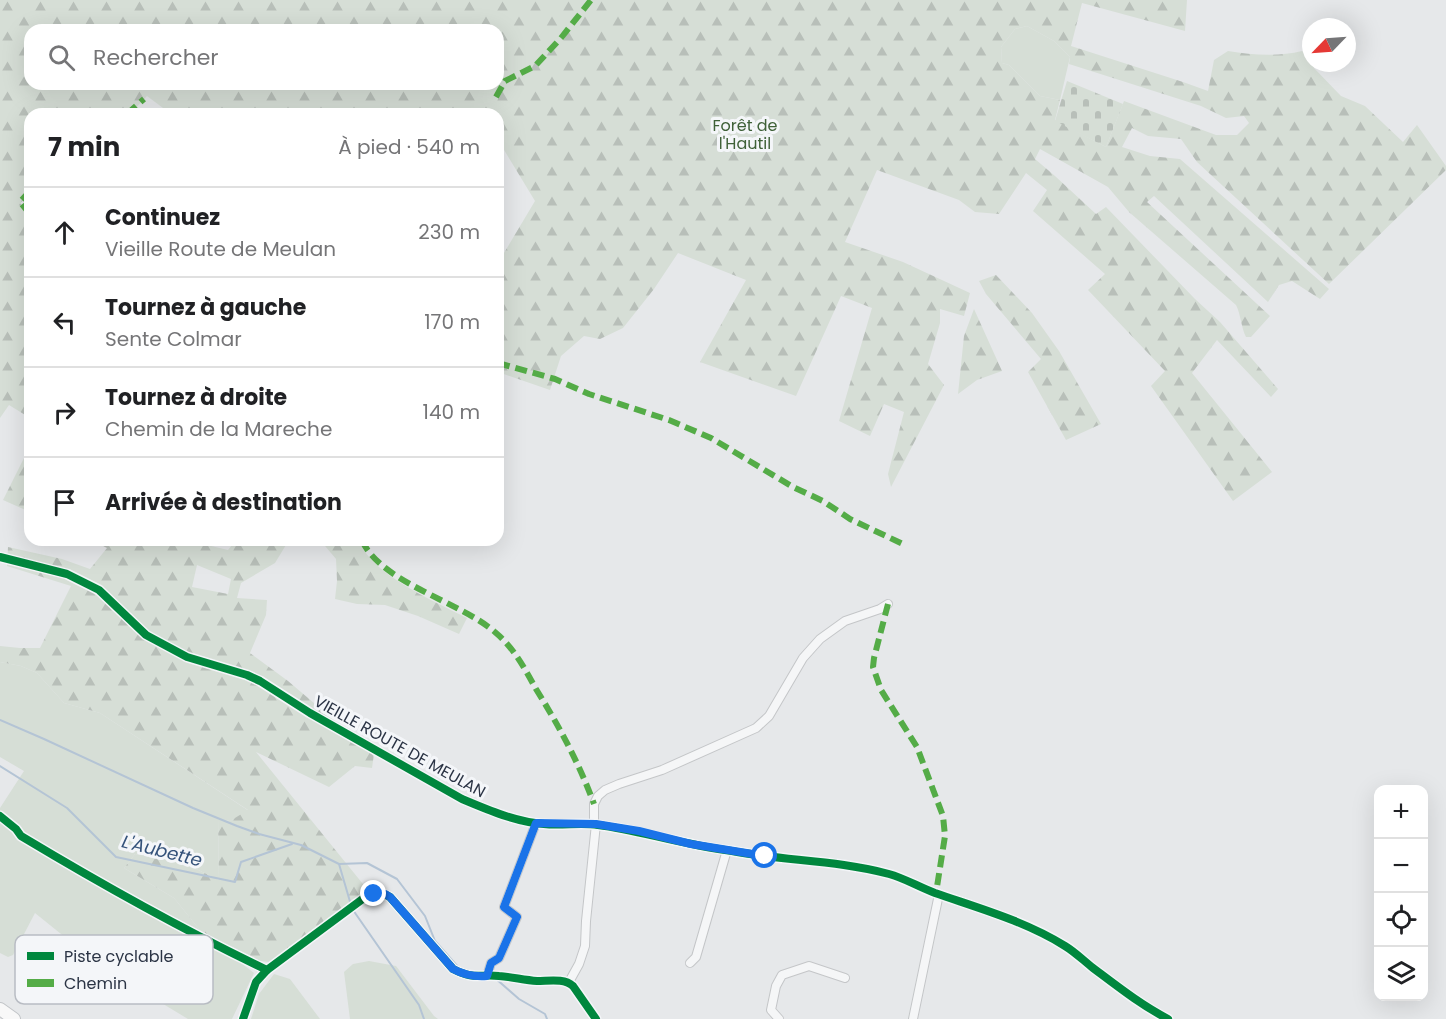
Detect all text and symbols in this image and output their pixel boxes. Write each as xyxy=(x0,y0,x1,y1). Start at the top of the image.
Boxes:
north arrow xyxy=(1302,18,1356,72)
search box xyxy=(24,24,504,90)
icon: search xyxy=(45,41,78,74)
text: Rechercher xyxy=(93,42,219,73)
park label: Forêt de l'Hautil xyxy=(712,114,778,155)
text: 7 min xyxy=(48,129,120,165)
text: À pied · 540 m xyxy=(338,133,480,161)
text: Continuez xyxy=(105,202,220,233)
icon: ahead xyxy=(48,216,81,249)
text: 230 m xyxy=(418,218,480,246)
text: Vieille Route de Meulan xyxy=(105,235,336,263)
text: Tournez à gauche xyxy=(105,292,306,323)
icon: left xyxy=(48,306,81,339)
text: 170 m xyxy=(424,308,480,336)
text: Sente Colmar xyxy=(105,325,242,353)
text: Tournez à droite xyxy=(105,382,287,413)
icon: right xyxy=(48,396,81,429)
text: 140 m xyxy=(423,398,480,426)
text: Chemin de la Mareche xyxy=(105,415,332,443)
icon: arrive xyxy=(48,486,81,519)
text: Arrivée à destination xyxy=(105,487,342,518)
street label: VIEILLE ROUTE DE MEULAN xyxy=(310,690,490,803)
map controls xyxy=(1374,785,1428,1001)
button: + xyxy=(1374,785,1428,839)
water label: L'Aubette xyxy=(119,828,205,873)
button: − xyxy=(1374,839,1428,893)
route start xyxy=(751,842,777,868)
route end xyxy=(360,880,386,906)
button: locate xyxy=(1374,893,1428,947)
legend xyxy=(15,935,213,1004)
text: Piste cyclable xyxy=(64,945,174,968)
button: layers xyxy=(1374,947,1428,1001)
text: Chemin xyxy=(64,972,127,995)

